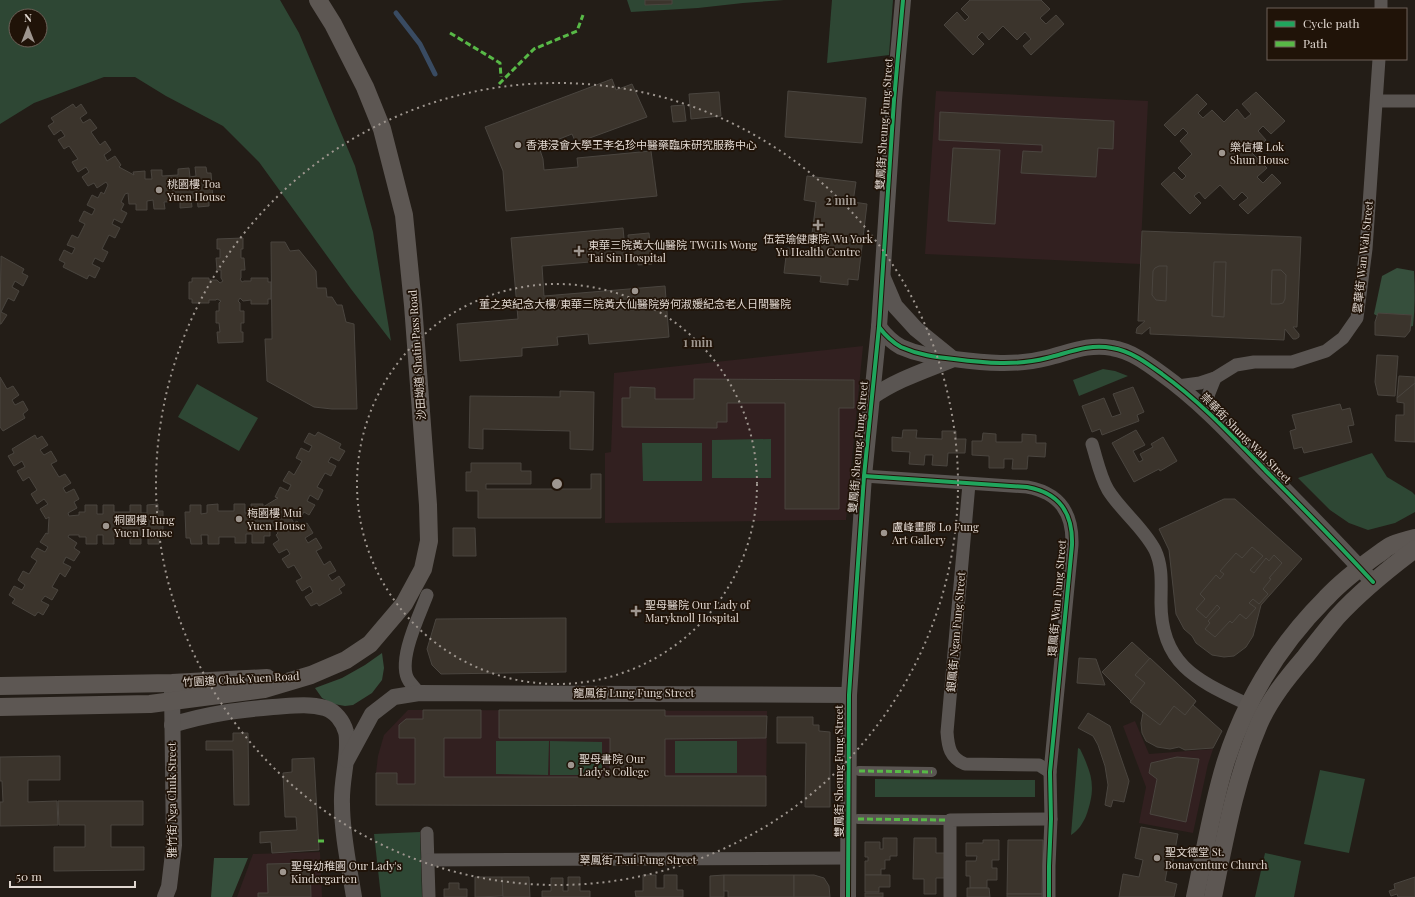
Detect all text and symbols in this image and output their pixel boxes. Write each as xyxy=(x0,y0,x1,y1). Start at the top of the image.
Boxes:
north arrow xyxy=(8,8,48,48)
legend xyxy=(1267,8,1407,60)
text: N xyxy=(24,10,32,25)
text: Cycle path xyxy=(1303,15,1360,31)
text: Path xyxy=(1303,35,1327,51)
street label: 雙鳳街 Sheung Fung Street xyxy=(871,57,896,190)
place label: 香港浸會大學王李名珍中醫藥臨床研究服務中心 xyxy=(526,137,757,152)
place label: 樂信樓 Lok Shun House xyxy=(1230,139,1290,167)
marker: 香港浸會大學王李名珍中醫藥臨床研究服務中心 xyxy=(513,140,523,150)
marker: 樂信樓 Lok Shun House xyxy=(1217,148,1227,158)
place label: 桃園樓 Toa Yuen House xyxy=(166,176,226,204)
marker: 桃園樓 Toa Yuen House xyxy=(154,185,164,195)
text: 2 min xyxy=(826,192,857,208)
street label: 雲華街 Wan Wah Street xyxy=(1349,200,1376,314)
marker: 伍若瑜健康院 Wu York Yu Health Centre xyxy=(812,219,824,231)
place label: 伍若瑜健康院 Wu York Yu Health Centre xyxy=(763,231,873,259)
place label: 東華三院黃大仙醫院 TWGHs Wong Tai Sin Hospital xyxy=(588,237,757,265)
marker: 東華三院黃大仙醫院 TWGHs Wong Tai Sin Hospital xyxy=(573,245,585,257)
marker: 董之英紀念大樓/東華三院黃大仙醫院勞何淑媛紀念老人日間醫院 xyxy=(630,286,640,296)
street label: 沙田坳道 Shatin Pass Road xyxy=(404,289,429,421)
place label: 董之英紀念大樓/東華三院黃大仙醫院勞何淑媛紀念老人日間醫院 xyxy=(479,296,791,311)
text: 1 min xyxy=(683,334,713,350)
street label: 雙鳳街 Sheung Fung Street xyxy=(844,380,871,514)
street label: 崇華街 Shung Wah Street xyxy=(1198,389,1295,486)
centre of rings xyxy=(550,477,564,491)
place label: 梅園樓 Mui Yuen House xyxy=(246,505,306,533)
place label: 桐園樓 Tung Yuen House xyxy=(113,512,175,540)
marker: 梅園樓 Mui Yuen House xyxy=(234,514,244,524)
place label: 盧峰畫廊 Lo Fung Art Gallery xyxy=(891,519,979,547)
marker: 桐園樓 Tung Yuen House xyxy=(101,521,111,531)
marker: 盧峰畫廊 Lo Fung Art Gallery xyxy=(879,528,889,538)
street label: 環鳳街 Wan Fung Street xyxy=(1044,539,1069,657)
street label: 銀鳳街 Ngan Fung Street xyxy=(943,571,968,693)
place label: 聖母醫院 Our Lady of Maryknoll Hospital xyxy=(645,597,751,625)
marker: 聖母醫院 Our Lady of Maryknoll Hospital xyxy=(630,605,642,617)
street label: 竹園道 Chuk Yuen Road xyxy=(182,668,300,689)
street label: 龍鳳街 Lung Fung Street xyxy=(574,685,694,700)
street label: 雙鳳街 Sheung Fung Street xyxy=(831,705,846,837)
street label: 雅竹街 Nga Chuk Street xyxy=(164,742,179,858)
place label: 聖母書院 Our Lady's College xyxy=(579,751,650,779)
marker: 聖母書院 Our Lady's College xyxy=(566,760,576,770)
place label: 聖文德堂 St. Bonaventure Church xyxy=(1165,844,1268,872)
street label: 翠鳳街 Tsui Fung Street xyxy=(580,852,697,867)
marker: 聖文德堂 St. Bonaventure Church xyxy=(1152,853,1162,863)
place label: 聖母幼稚園 Our Lady's Kindergarten xyxy=(291,858,402,886)
scale bar xyxy=(10,863,135,889)
marker: 聖母幼稚園 Our Lady's Kindergarten xyxy=(278,867,288,877)
text: 50 m xyxy=(16,868,42,884)

